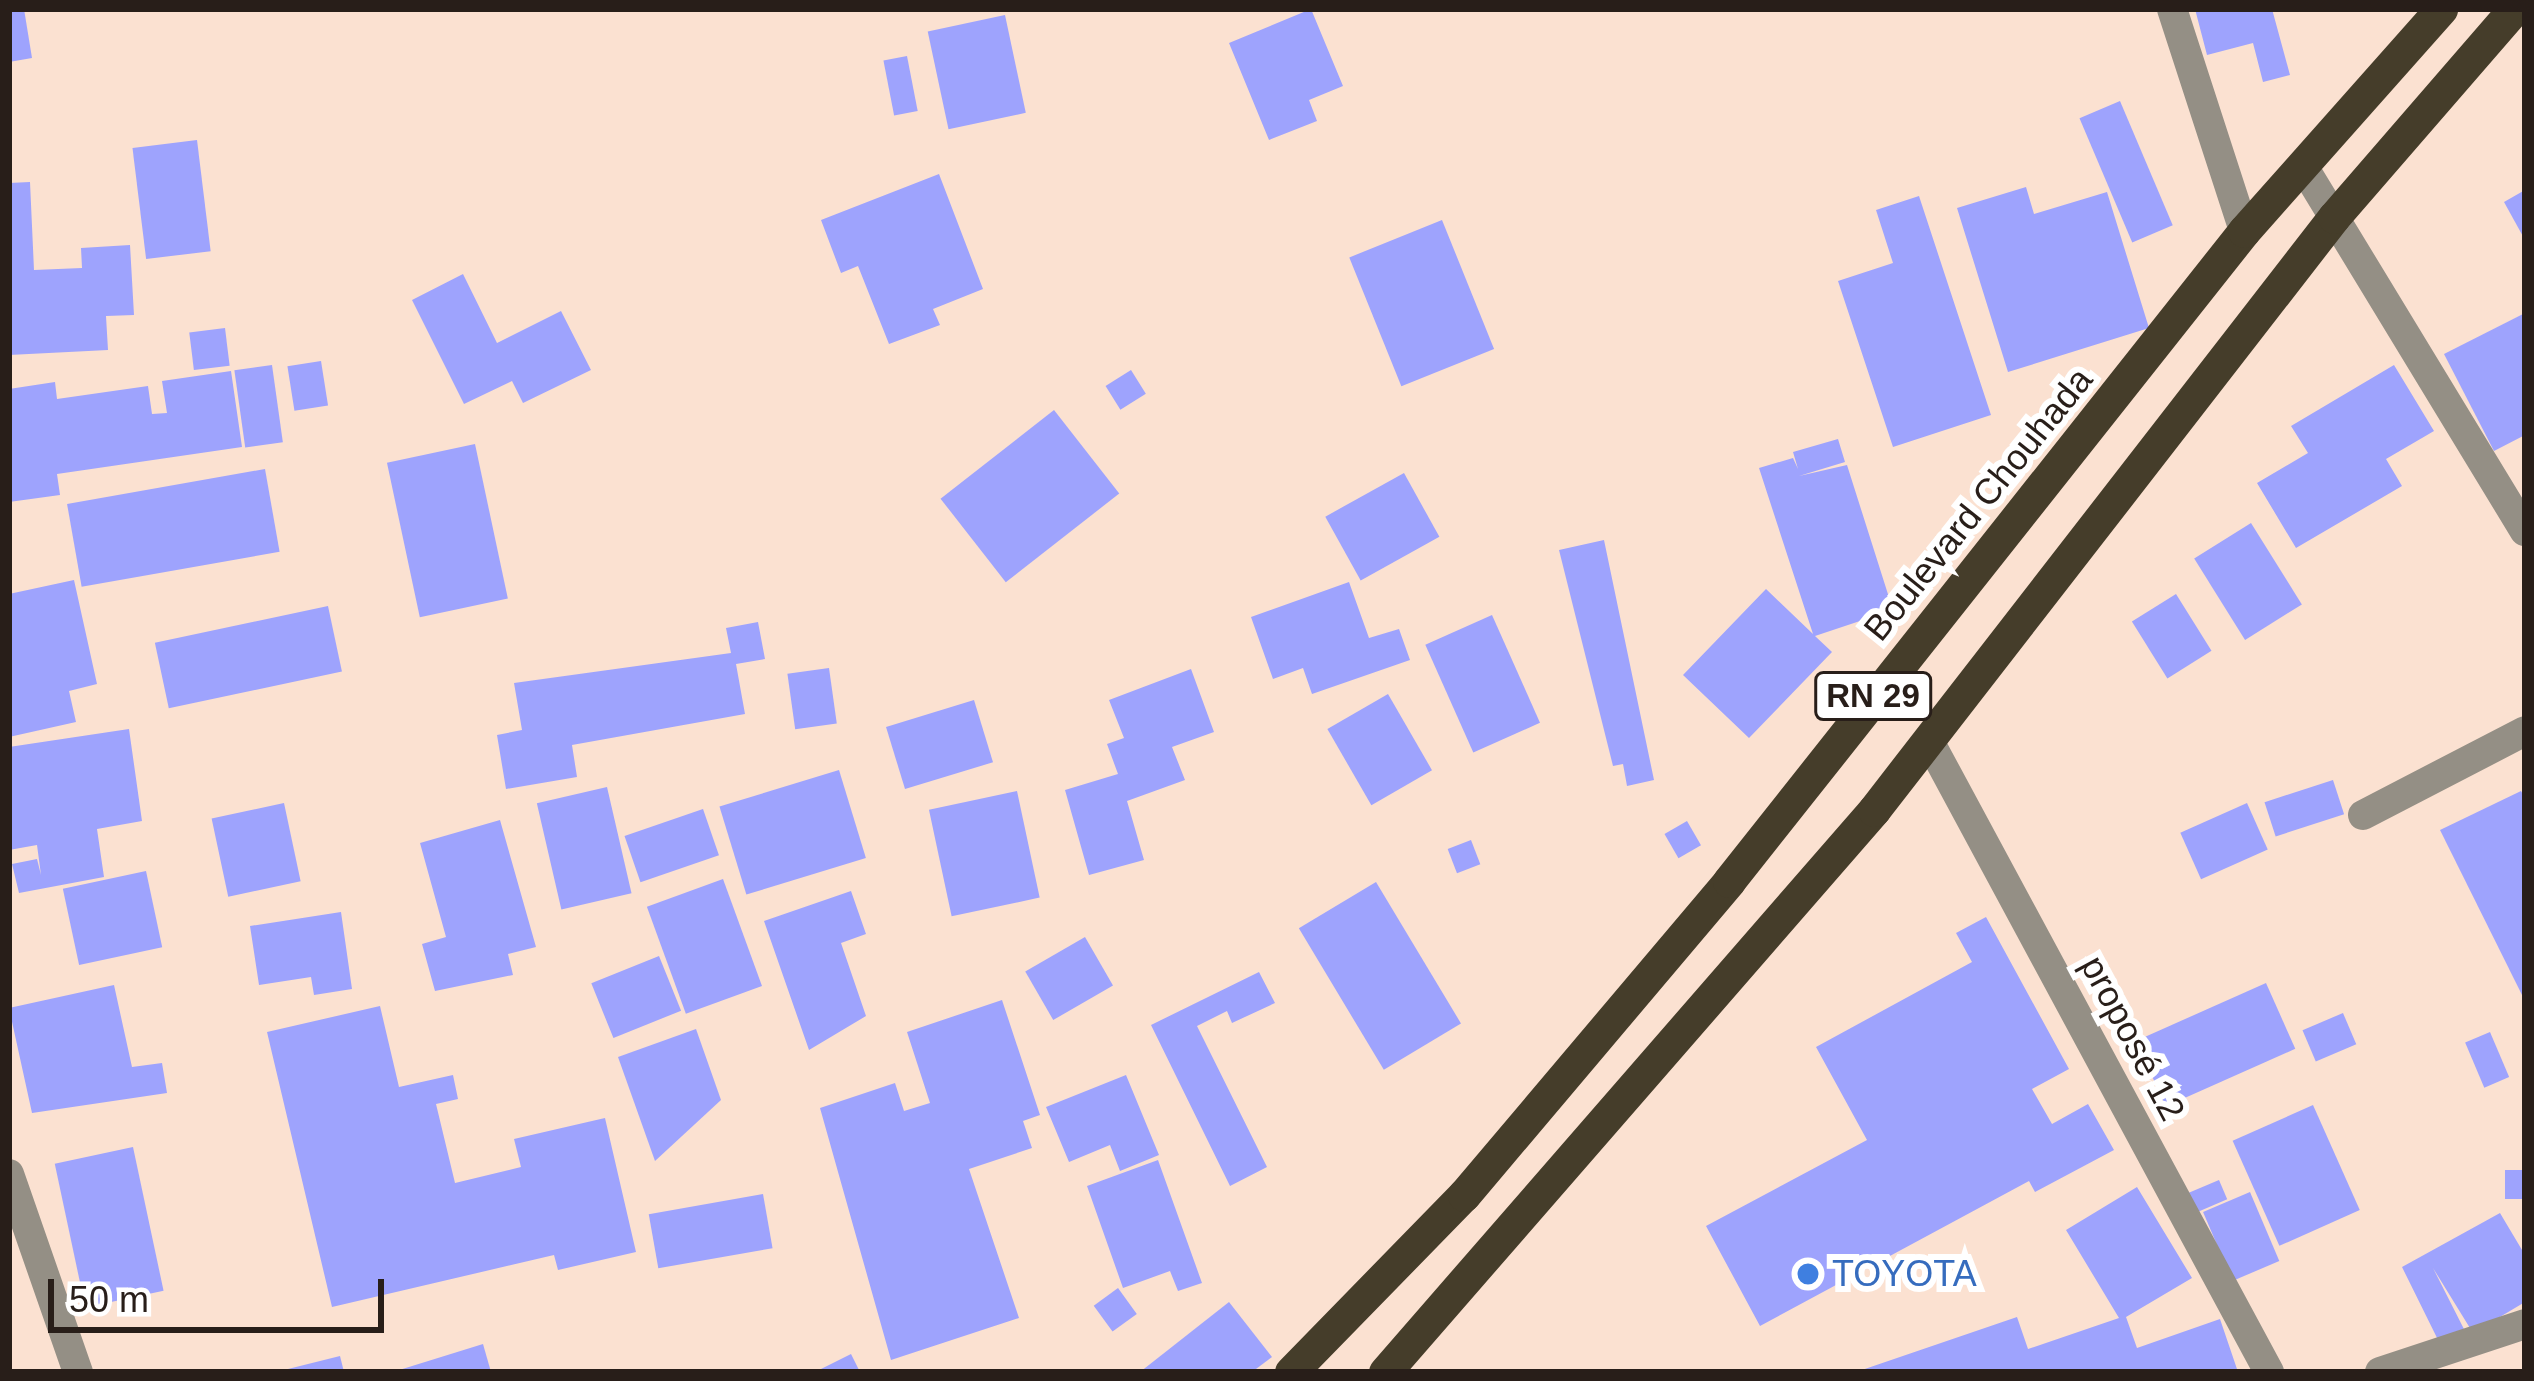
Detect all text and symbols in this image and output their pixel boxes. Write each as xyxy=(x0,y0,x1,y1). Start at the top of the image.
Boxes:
street label: Boulevard Chouhada xyxy=(1855,359,2101,649)
road number: RN 29 xyxy=(1813,669,1933,723)
street label: proposé 12 xyxy=(2072,948,2194,1128)
place label: TOYOTA xyxy=(1832,1252,1977,1296)
scale bar xyxy=(54,1255,390,1329)
marker: TOYOTA xyxy=(1795,1261,1821,1287)
text: 50 m xyxy=(69,1279,149,1320)

